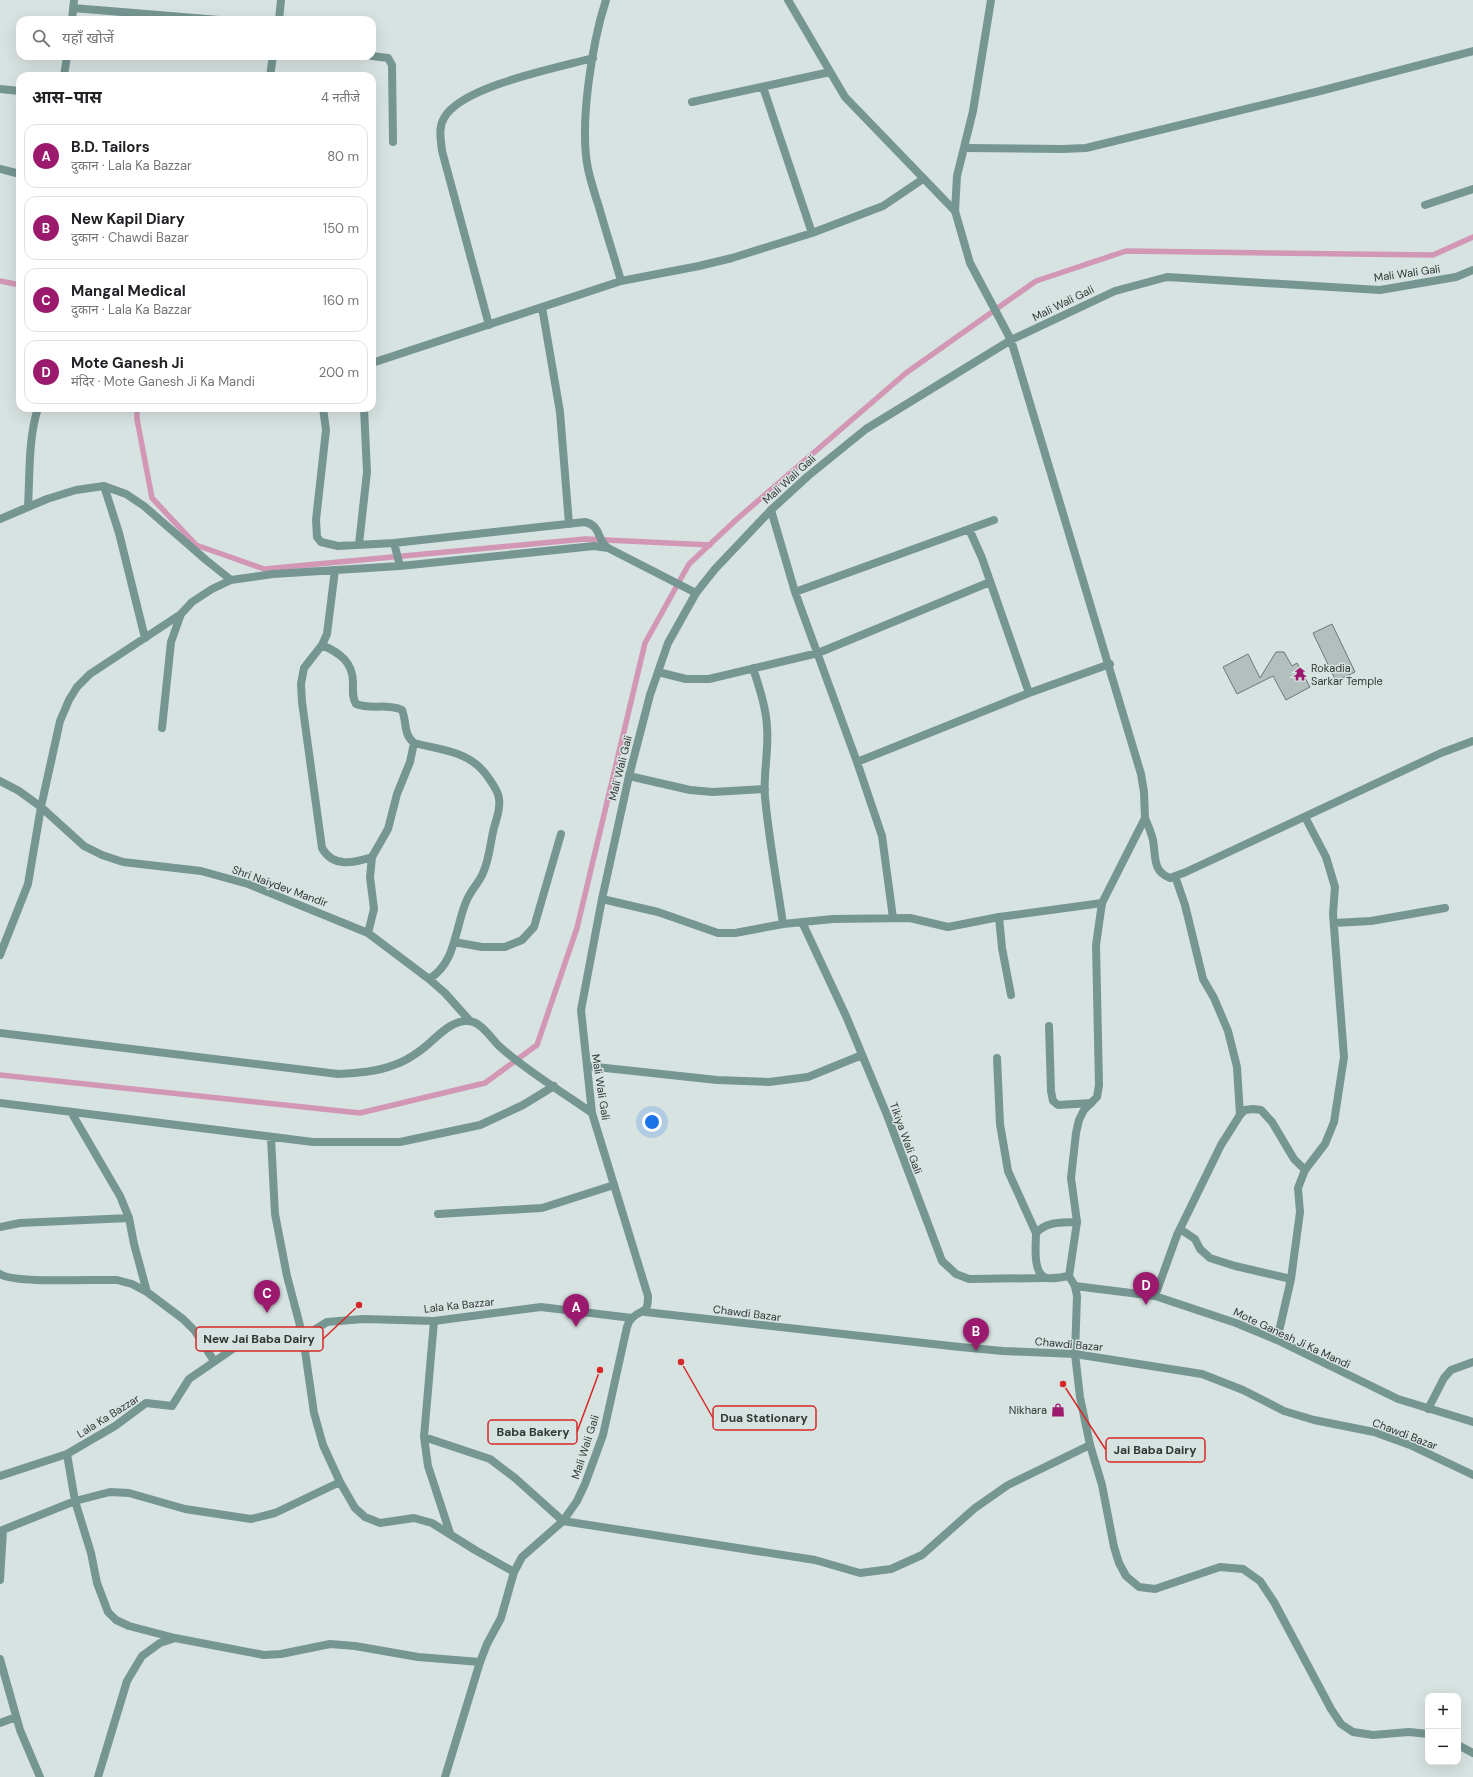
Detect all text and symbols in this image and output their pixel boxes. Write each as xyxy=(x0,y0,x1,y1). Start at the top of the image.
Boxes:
search box xyxy=(16,16,376,60)
icon: search xyxy=(30,27,52,49)
text: यहाँ खोजें xyxy=(62,28,114,48)
text: आस-पास xyxy=(32,86,102,108)
text: 4 नतीजे xyxy=(321,89,360,106)
text: B.D. Tailors xyxy=(71,137,150,157)
text: A xyxy=(41,148,51,165)
text: 80 m xyxy=(327,148,359,165)
text: दुकान · Lala Ka Bazzar xyxy=(71,157,192,174)
text: New Kapil Diary xyxy=(71,209,185,229)
text: B xyxy=(42,220,50,237)
text: 150 m xyxy=(323,220,359,237)
text: दुकान · Chawdi Bazar xyxy=(71,229,189,246)
street label: Mali Wali Gali xyxy=(1373,261,1441,285)
text: Mangal Medical xyxy=(71,281,186,301)
street label: Mali Wali Gali xyxy=(1030,282,1096,324)
text: C xyxy=(41,292,51,309)
text: 160 m xyxy=(323,292,359,309)
text: दुकान · Lala Ka Bazzar xyxy=(71,301,192,318)
text: Mote Ganesh Ji xyxy=(71,353,184,373)
text: D xyxy=(41,364,51,381)
text: 200 m xyxy=(319,364,359,381)
text: मंदिर · Mote Ganesh Ji Ka Mandi xyxy=(71,373,255,390)
street label: Mali Wali Gali xyxy=(760,451,818,507)
place label: Rokadia Sarkar Temple xyxy=(1311,661,1383,688)
temple icon: Rokadia Sarkar Temple xyxy=(1292,666,1308,682)
street label: Mali Wali Gali xyxy=(605,734,635,802)
street label: Shri Naiydev Mandir xyxy=(230,862,330,910)
street label: Mali Wali Gali xyxy=(589,1053,613,1121)
street label: Tikiya Wali Gali xyxy=(887,1100,925,1176)
your location xyxy=(642,1112,662,1132)
pin: D xyxy=(1133,1272,1159,1305)
pin: C xyxy=(254,1280,280,1313)
street label: Lala Ka Bazzar xyxy=(423,1294,495,1316)
pin: A xyxy=(563,1294,589,1327)
street label: Chawdi Bazar xyxy=(712,1302,782,1324)
street label: Mote Ganesh Ji Ka Mandi xyxy=(1231,1305,1353,1371)
pin: B xyxy=(963,1318,989,1351)
callout: New Jai Baba Dairy xyxy=(196,1327,323,1351)
text: New Jai Baba Dairy xyxy=(203,1331,315,1347)
street label: Chawdi Bazar xyxy=(1034,1334,1104,1354)
street label: Lala Ka Bazzar xyxy=(74,1391,142,1441)
shop icon: Nikhara xyxy=(1050,1402,1066,1418)
place label: Nikhara xyxy=(1009,1403,1047,1417)
callout: Dua Stationary xyxy=(713,1406,816,1430)
text: Dua Stationary xyxy=(720,1410,809,1426)
street label: Mali Wali Gali xyxy=(568,1413,602,1481)
street label: Chawdi Bazar xyxy=(1371,1415,1439,1453)
callout: Baba Bakery xyxy=(488,1420,577,1444)
text: Baba Bakery xyxy=(497,1424,570,1440)
callout: Jai Baba Dairy xyxy=(1106,1438,1205,1462)
text: Jai Baba Dairy xyxy=(1114,1442,1197,1458)
map controls xyxy=(1425,1693,1461,1765)
button: + xyxy=(1425,1693,1461,1729)
button: − xyxy=(1425,1729,1461,1765)

